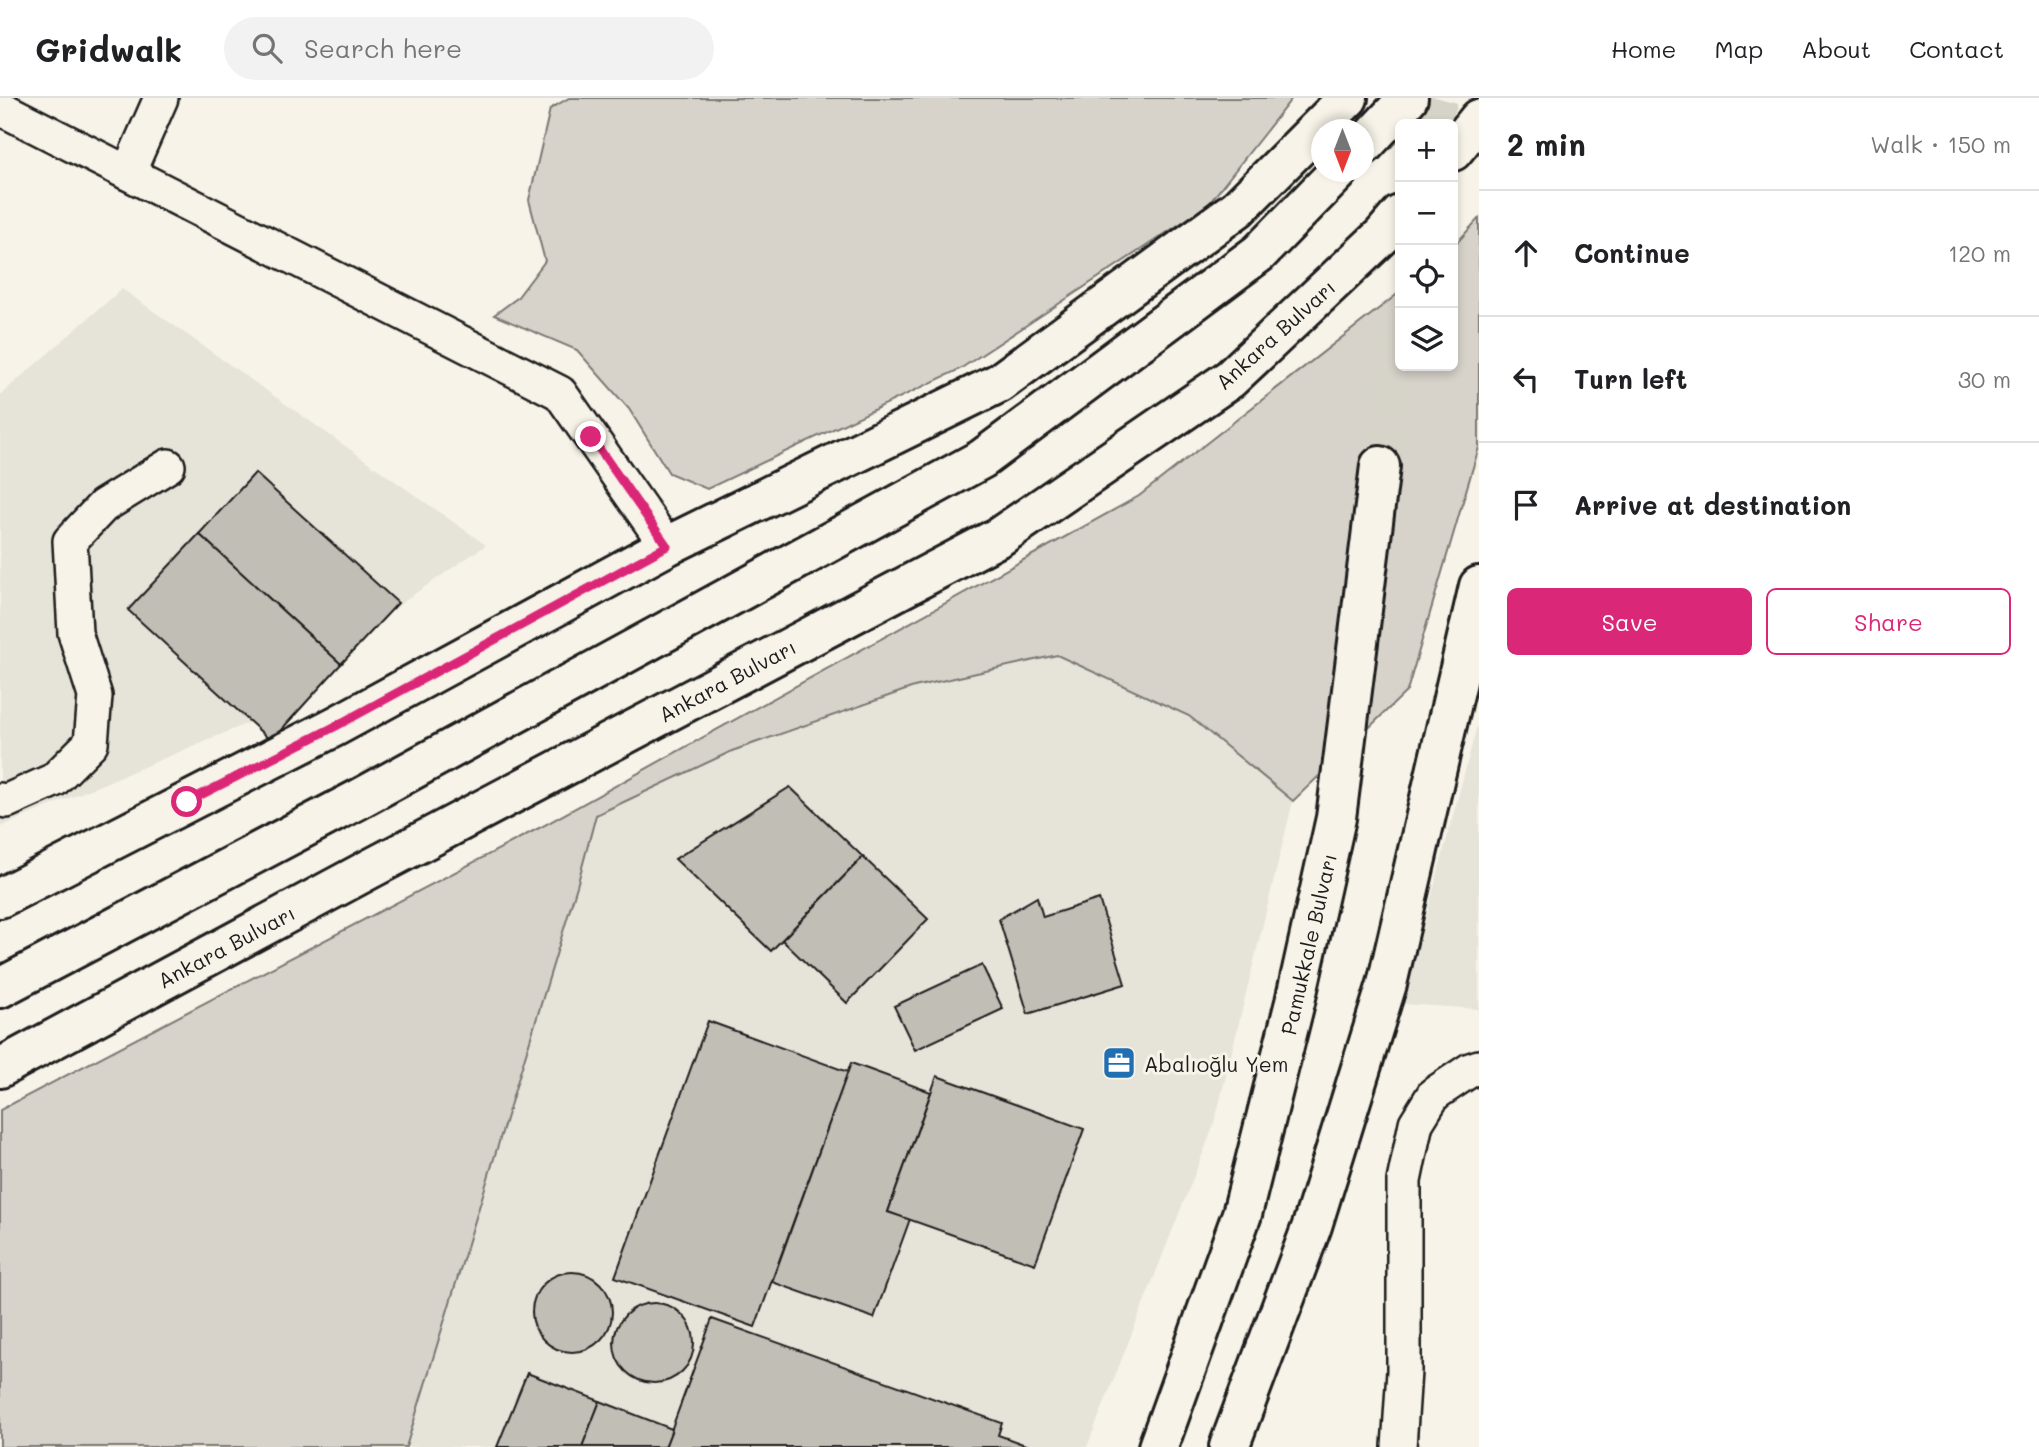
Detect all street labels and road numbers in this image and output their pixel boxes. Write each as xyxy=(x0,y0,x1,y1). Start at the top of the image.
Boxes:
street label: Ankara Bulvarı xyxy=(1210,273,1340,395)
street label: Ankara Bulvarı xyxy=(654,632,800,728)
street label: Pamukkale Bulvarı xyxy=(1274,851,1342,1037)
street label: Ankara Bulvarı xyxy=(153,898,299,994)

